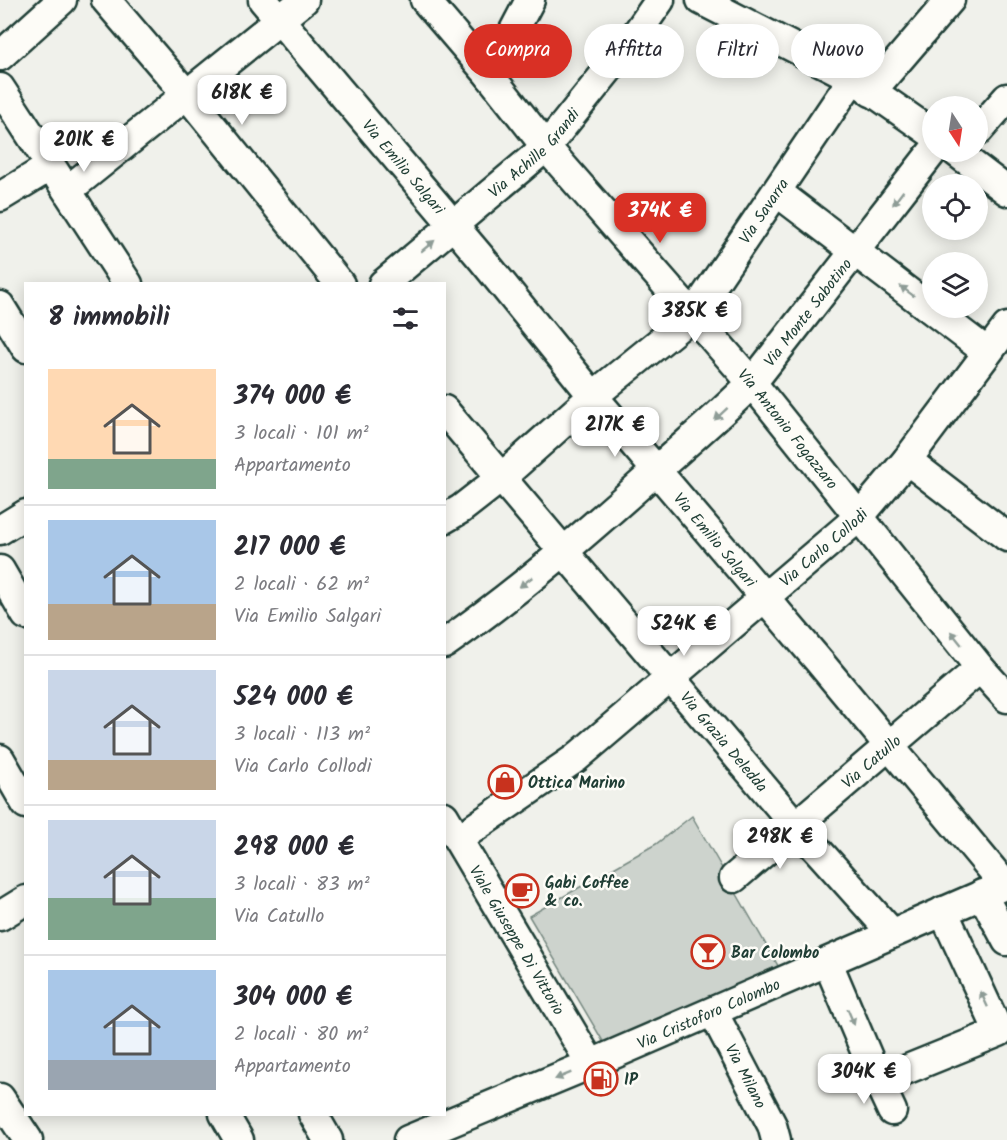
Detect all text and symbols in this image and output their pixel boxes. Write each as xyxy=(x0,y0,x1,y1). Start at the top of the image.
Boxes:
chip: Compra xyxy=(464,24,572,78)
chip: Affitta xyxy=(584,24,684,78)
chip: Filtri xyxy=(696,24,779,78)
chip: Nuovo xyxy=(791,24,885,78)
pin: 618K € xyxy=(193,75,291,126)
text: 618K € xyxy=(211,78,273,110)
north arrow xyxy=(922,96,988,162)
map controls xyxy=(922,96,988,318)
street label: Via Achille Grandi xyxy=(483,103,587,205)
street label: Via Emilio Salgari xyxy=(355,114,451,221)
pin: 201K € xyxy=(35,122,133,173)
text: 201K € xyxy=(54,125,114,157)
street label: Via Savarra xyxy=(733,174,796,249)
button: locate xyxy=(922,174,988,240)
one-way arrow xyxy=(891,190,904,206)
pin: 374K € xyxy=(611,193,709,244)
text: 374K € xyxy=(628,196,692,228)
one-way arrow xyxy=(420,240,435,253)
button: layers xyxy=(922,252,988,318)
street label: Via Monte Sabotino xyxy=(758,253,859,373)
one-way arrow xyxy=(900,285,915,297)
pin: 385K € xyxy=(646,293,744,344)
text: 385K € xyxy=(662,296,728,328)
text: 8 immobili xyxy=(48,297,170,339)
icon: filters xyxy=(389,302,422,335)
street label: Via Antonio Fogazzaro xyxy=(731,364,844,495)
text: 374 000 € xyxy=(234,376,351,418)
icon: home xyxy=(96,393,168,465)
one-way arrow xyxy=(714,406,728,420)
pin: 217K € xyxy=(566,407,664,458)
text: 217K € xyxy=(585,410,645,442)
text: 3 locali · 101 m² xyxy=(234,418,369,450)
text: Appartamento xyxy=(234,450,351,482)
street label: Via Emilio Salgari xyxy=(666,488,763,594)
street label: Via Carlo Collodi xyxy=(774,503,876,594)
text: 217 000 € xyxy=(234,527,346,569)
icon: home xyxy=(96,544,168,616)
text: 2 locali · 62 m² xyxy=(234,569,369,601)
one-way arrow xyxy=(518,576,534,589)
text: Via Emilio Salgari xyxy=(234,601,381,633)
pin: 524K € xyxy=(635,606,733,657)
text: 524K € xyxy=(651,609,717,641)
one-way arrow xyxy=(950,630,962,645)
text: 524 000 € xyxy=(234,677,353,719)
street label: Via Grazia Deledda xyxy=(673,686,773,798)
icon: home xyxy=(96,694,168,766)
text: 3 locali · 113 m² xyxy=(234,719,370,751)
street label: Via Catullo xyxy=(836,729,908,795)
text: Via Carlo Collodi xyxy=(234,751,371,783)
shop icon: Ottica Marino xyxy=(487,764,523,800)
place label: Ottica Marino xyxy=(528,771,625,796)
pin: 298K € xyxy=(731,819,829,870)
text: 298K € xyxy=(747,822,813,854)
text: 298 000 € xyxy=(234,827,354,869)
icon: home xyxy=(96,844,168,916)
street label: Viale Giuseppe Di Vittorio xyxy=(462,861,570,1020)
text: 3 locali · 83 m² xyxy=(234,869,370,901)
place label: Gabi Coffee & co. xyxy=(545,871,629,914)
cafe icon: Gabi Coffee & co. xyxy=(504,873,540,909)
text: Via Catullo xyxy=(234,901,324,933)
bar icon: Bar Colombo xyxy=(690,934,726,970)
place label: Bar Colombo xyxy=(731,941,819,966)
street label: Via Cristoforo Colombo xyxy=(633,973,785,1057)
text: 304 000 € xyxy=(234,977,352,1019)
one-way arrow xyxy=(979,990,988,1007)
icon: home xyxy=(96,994,168,1066)
one-way arrow xyxy=(846,1008,856,1026)
text: 2 locali · 80 m² xyxy=(234,1019,368,1051)
street label: Via Milano xyxy=(718,1040,772,1113)
text: Appartamento xyxy=(234,1051,351,1083)
pin: 304K € xyxy=(815,1054,913,1105)
text: 304K € xyxy=(832,1057,896,1089)
fuel station icon: IP xyxy=(583,1061,619,1097)
place label: IP xyxy=(624,1068,639,1093)
one-way arrow xyxy=(553,1071,571,1081)

